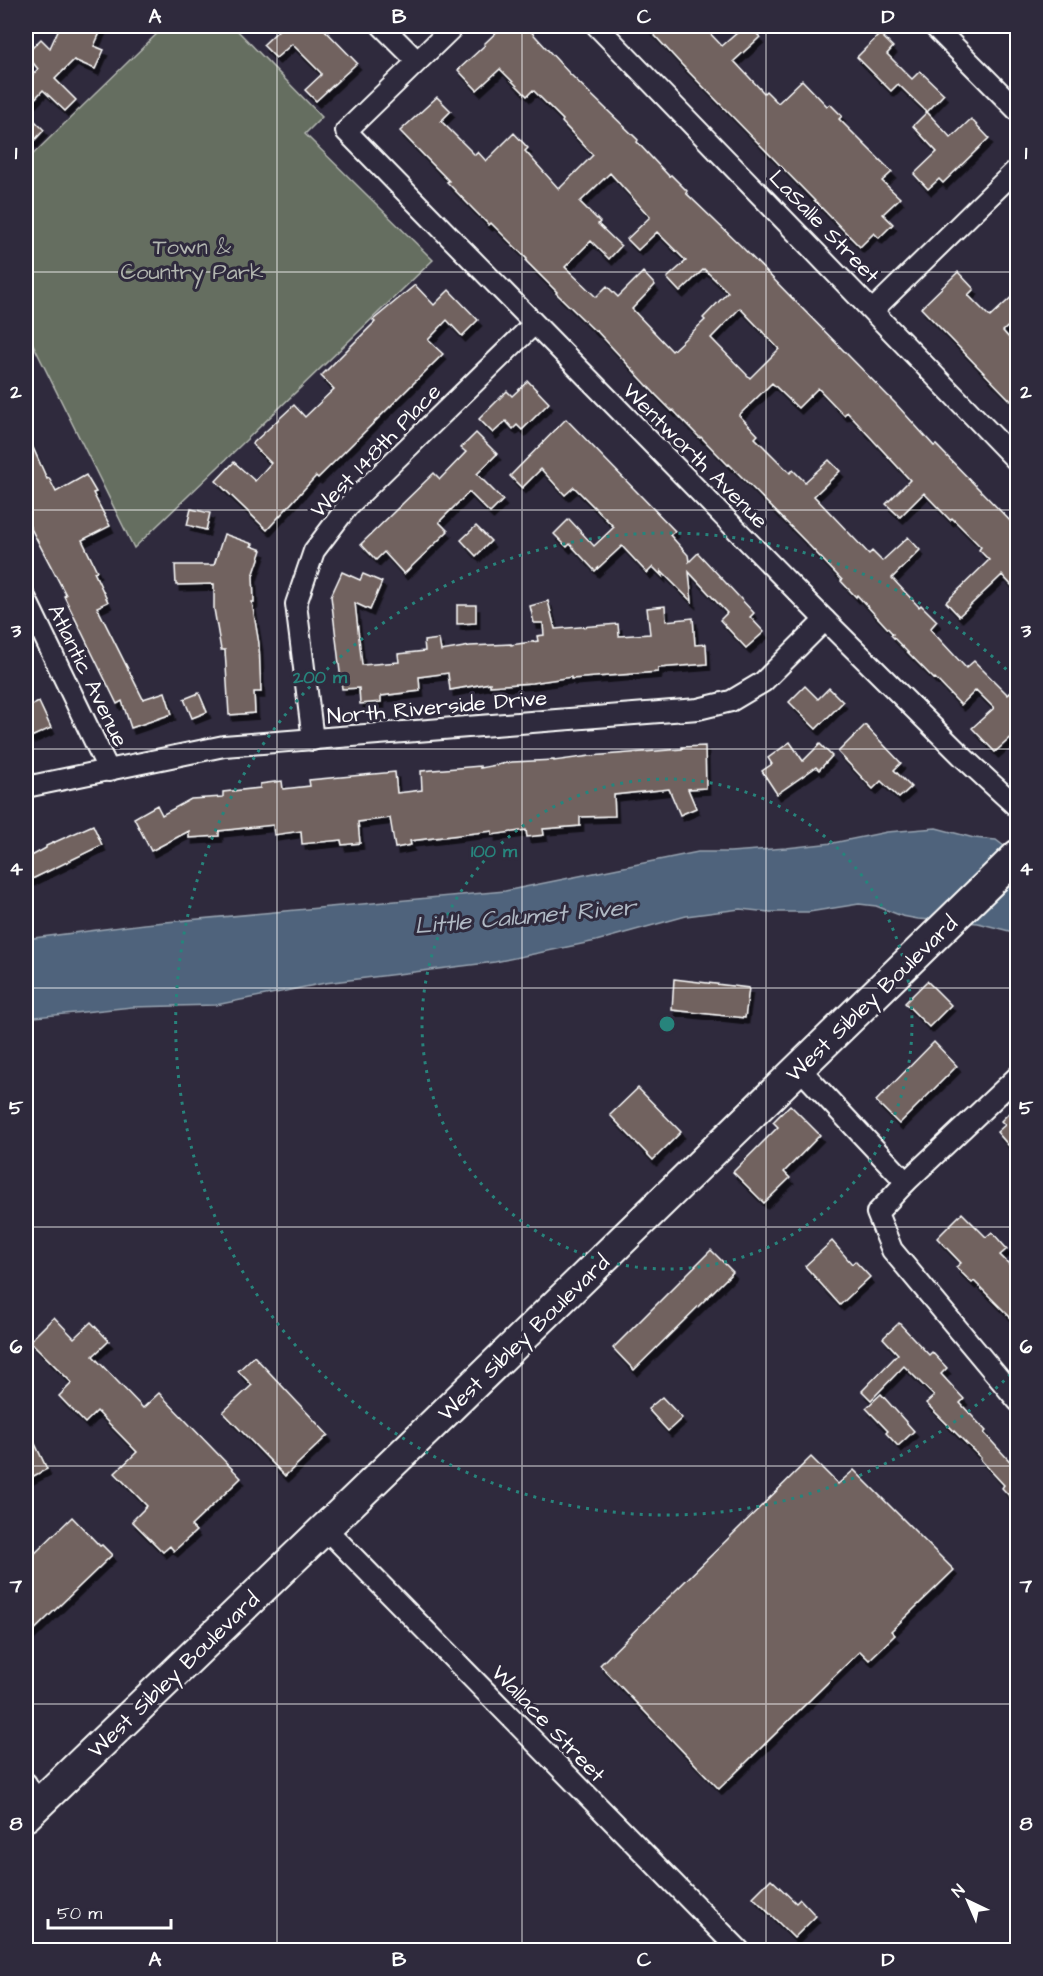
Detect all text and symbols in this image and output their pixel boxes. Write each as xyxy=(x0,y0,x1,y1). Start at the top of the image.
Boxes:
text: A xyxy=(149,3,162,31)
text: B xyxy=(392,3,407,31)
text: C xyxy=(637,3,652,31)
text: D xyxy=(882,3,895,31)
text: 1 xyxy=(15,139,18,167)
text: 1 xyxy=(1025,139,1028,167)
street label: LaSalle Street xyxy=(762,163,886,291)
park label: Town & Country Park xyxy=(121,232,264,289)
street label: Wentworth Avenue xyxy=(615,376,775,536)
street label: West 148th Place xyxy=(304,377,449,525)
text: 2 xyxy=(9,378,22,406)
text: 2 xyxy=(1019,378,1032,406)
street label: Atlantic Avenue xyxy=(40,599,136,752)
text: 3 xyxy=(10,617,22,645)
text: 3 xyxy=(1020,617,1032,645)
text: 200 m xyxy=(292,665,348,690)
street label: North Riverside Drive xyxy=(326,682,549,733)
text: 100 m xyxy=(471,839,518,864)
text: 4 xyxy=(9,855,23,883)
text: 4 xyxy=(1019,855,1033,883)
water label: Little Calumet River xyxy=(413,890,640,944)
street label: West Sibley Boulevard xyxy=(779,909,966,1090)
centre of rings xyxy=(657,1014,677,1034)
text: 5 xyxy=(9,1094,24,1122)
text: 5 xyxy=(1019,1094,1034,1122)
street label: West Sibley Boulevard xyxy=(431,1248,618,1429)
text: 6 xyxy=(10,1333,23,1361)
text: 6 xyxy=(1020,1333,1033,1361)
text: 7 xyxy=(9,1572,23,1600)
text: 7 xyxy=(1019,1572,1033,1600)
street label: West Sibley Boulevard xyxy=(81,1585,268,1766)
street label: Wallace Street xyxy=(484,1658,612,1790)
text: 8 xyxy=(10,1810,23,1838)
text: 8 xyxy=(1020,1810,1033,1838)
north arrow xyxy=(938,1871,998,1931)
text: N xyxy=(947,1880,970,1902)
scale bar xyxy=(48,1892,171,1930)
text: 50 m xyxy=(57,1901,102,1926)
text: A xyxy=(149,1946,162,1974)
text: B xyxy=(392,1946,407,1974)
text: C xyxy=(637,1946,652,1974)
text: D xyxy=(882,1946,895,1974)

